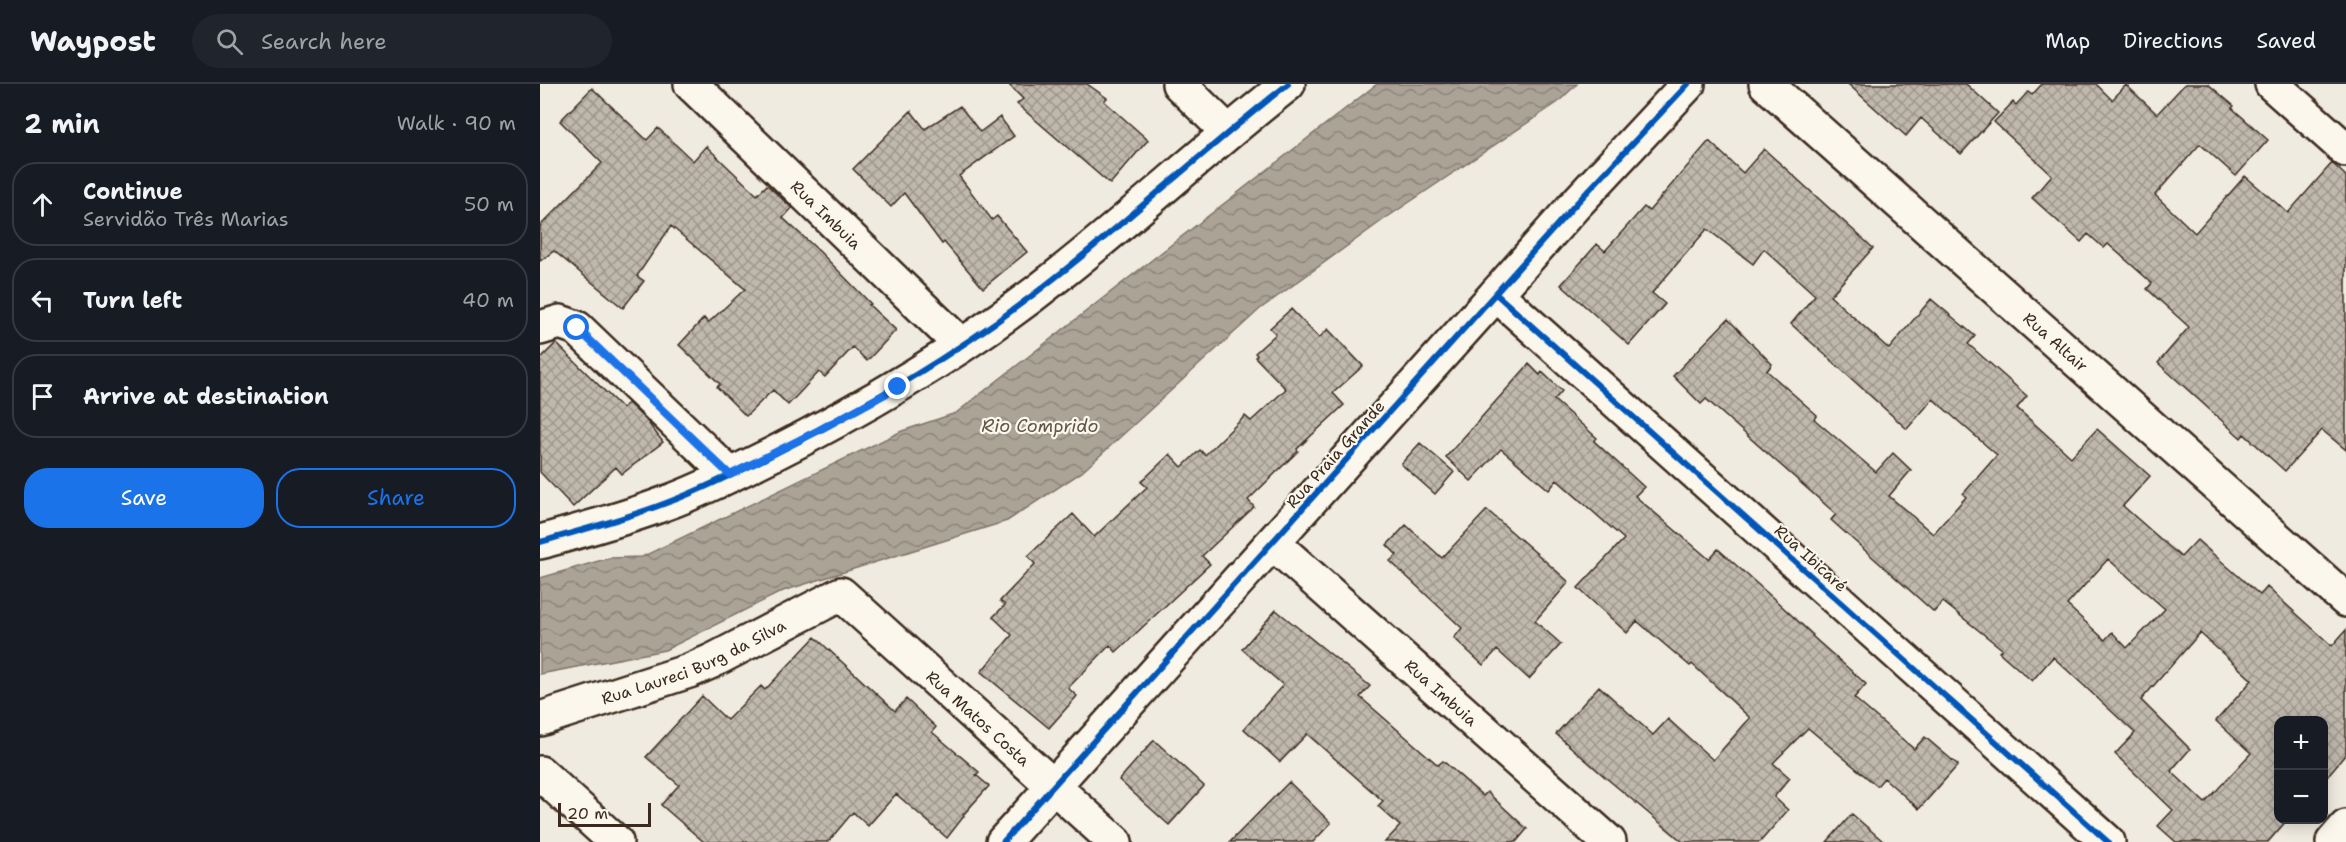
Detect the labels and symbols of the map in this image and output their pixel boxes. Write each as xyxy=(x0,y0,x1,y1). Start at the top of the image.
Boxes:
street label: Rua Imbuia xyxy=(786,176,866,254)
street label: Rua Altair xyxy=(2019,308,2092,377)
route start xyxy=(563,314,589,340)
route end xyxy=(884,373,910,399)
street label: Rua Praia Grande xyxy=(1282,396,1389,513)
water label: Rio Comprido xyxy=(982,414,1099,438)
street label: Rua Ibicaré xyxy=(1770,520,1851,597)
street label: Rua Laureci Burg da Silva xyxy=(599,615,789,710)
street label: Rua Imbuia xyxy=(1400,655,1481,731)
street label: Rua Matos Costa xyxy=(922,666,1034,771)
scale bar xyxy=(558,800,651,828)

